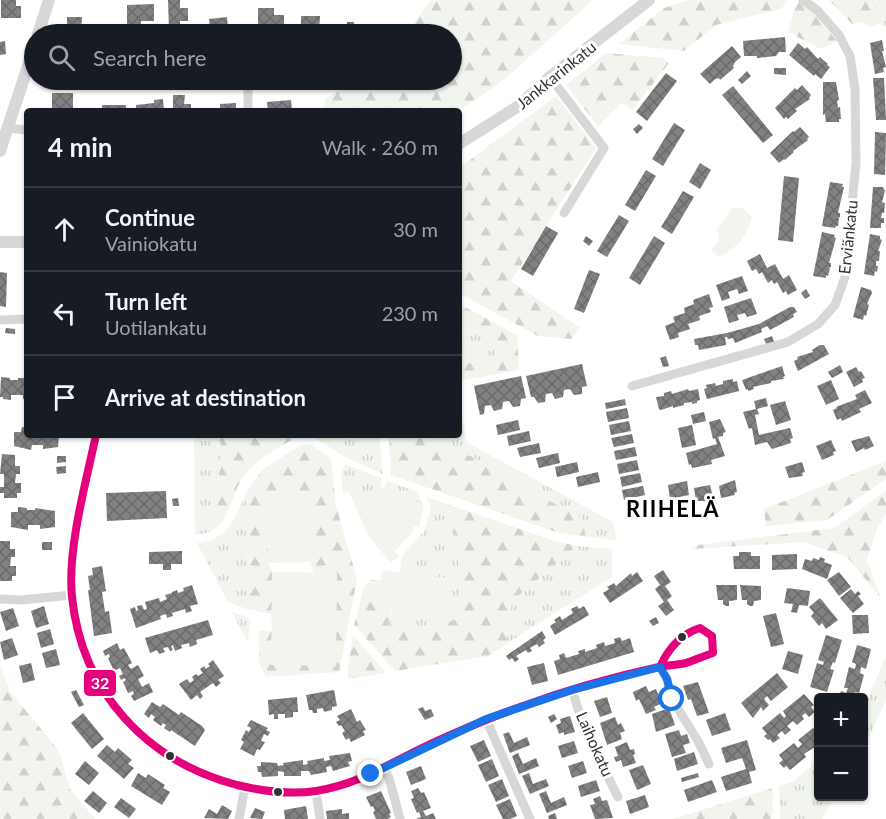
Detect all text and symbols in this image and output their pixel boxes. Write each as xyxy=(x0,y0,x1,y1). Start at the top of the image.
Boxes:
search box xyxy=(24,24,462,90)
street label: Jankkarinkatu xyxy=(512,37,599,112)
icon: search xyxy=(45,41,78,74)
text: Search here xyxy=(93,44,206,71)
text: 4 min xyxy=(48,131,112,163)
text: Walk · 260 m xyxy=(322,135,438,159)
street label: Erviänkatu xyxy=(834,199,861,275)
text: Continue xyxy=(105,204,195,231)
icon: ahead xyxy=(48,213,81,246)
text: 30 m xyxy=(393,217,438,241)
text: Vainiokatu xyxy=(105,231,197,255)
text: Turn left xyxy=(105,288,187,315)
icon: left xyxy=(48,297,81,330)
text: 230 m xyxy=(382,301,438,325)
text: Uotilankatu xyxy=(105,315,207,339)
icon: arrive xyxy=(48,381,81,414)
text: Arrive at destination xyxy=(105,384,306,411)
district label: RIIHELÄ xyxy=(626,495,720,522)
unlabelled marker xyxy=(676,631,688,643)
line badge: 32 xyxy=(83,669,117,697)
text: 32 xyxy=(91,673,109,692)
route start xyxy=(658,685,684,711)
map controls xyxy=(814,693,868,801)
button: + xyxy=(814,693,868,747)
street label: Laihokatu xyxy=(573,709,618,779)
button: − xyxy=(814,747,868,801)
unlabelled marker xyxy=(164,750,176,762)
route end xyxy=(357,760,383,786)
unlabelled marker xyxy=(272,786,284,798)

